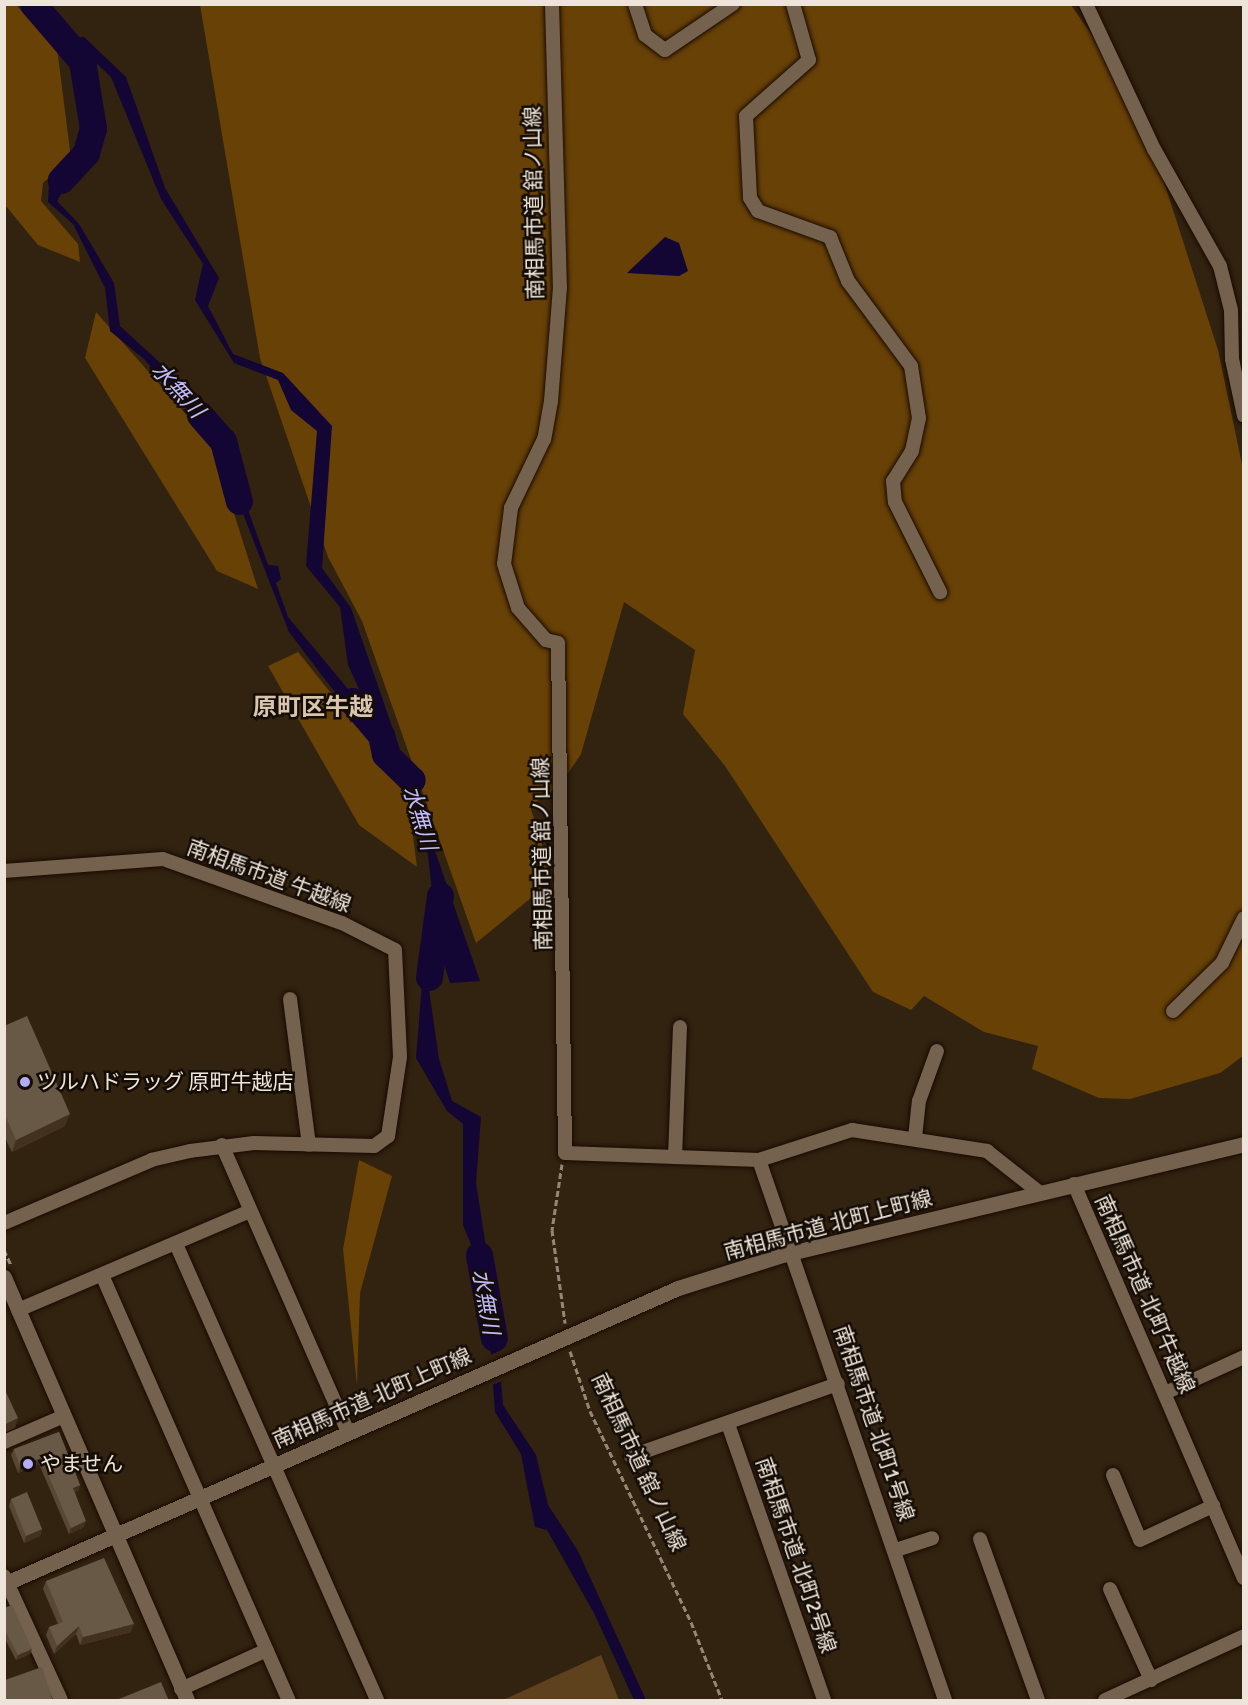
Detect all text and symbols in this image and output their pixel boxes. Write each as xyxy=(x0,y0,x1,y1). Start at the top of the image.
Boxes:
street label: 南相馬市道 舘ノ山線 xyxy=(520,106,548,300)
water label: 水無川 xyxy=(146,357,210,423)
district label: 原町区牛越 xyxy=(253,694,373,722)
street label: 南相馬市道 舘ノ山線 xyxy=(528,757,556,951)
water label: 水無川 xyxy=(398,783,442,853)
street label: 南相馬市道 牛越線 xyxy=(184,835,354,917)
place label: ツルハドラッグ 原町牛越店 xyxy=(37,1069,294,1095)
marker: ツルハドラッグ 原町牛越店 xyxy=(18,1075,32,1089)
street label: 南相馬市道 北町上町線 xyxy=(721,1185,935,1265)
street label: 南相馬市道 北町牛越線 xyxy=(1090,1191,1200,1397)
water label: 水無川 xyxy=(467,1267,505,1337)
street label: 南相馬市道 北町1号線 xyxy=(829,1322,919,1524)
street label: 南相馬市道 北町上町線 xyxy=(269,1343,475,1453)
street label: 南相馬市道 舘ノ山線 xyxy=(587,1369,691,1555)
place label: やません xyxy=(40,1451,124,1477)
street label: 南相馬市道 北町2号線 xyxy=(751,1454,841,1656)
marker: やません xyxy=(21,1457,35,1471)

